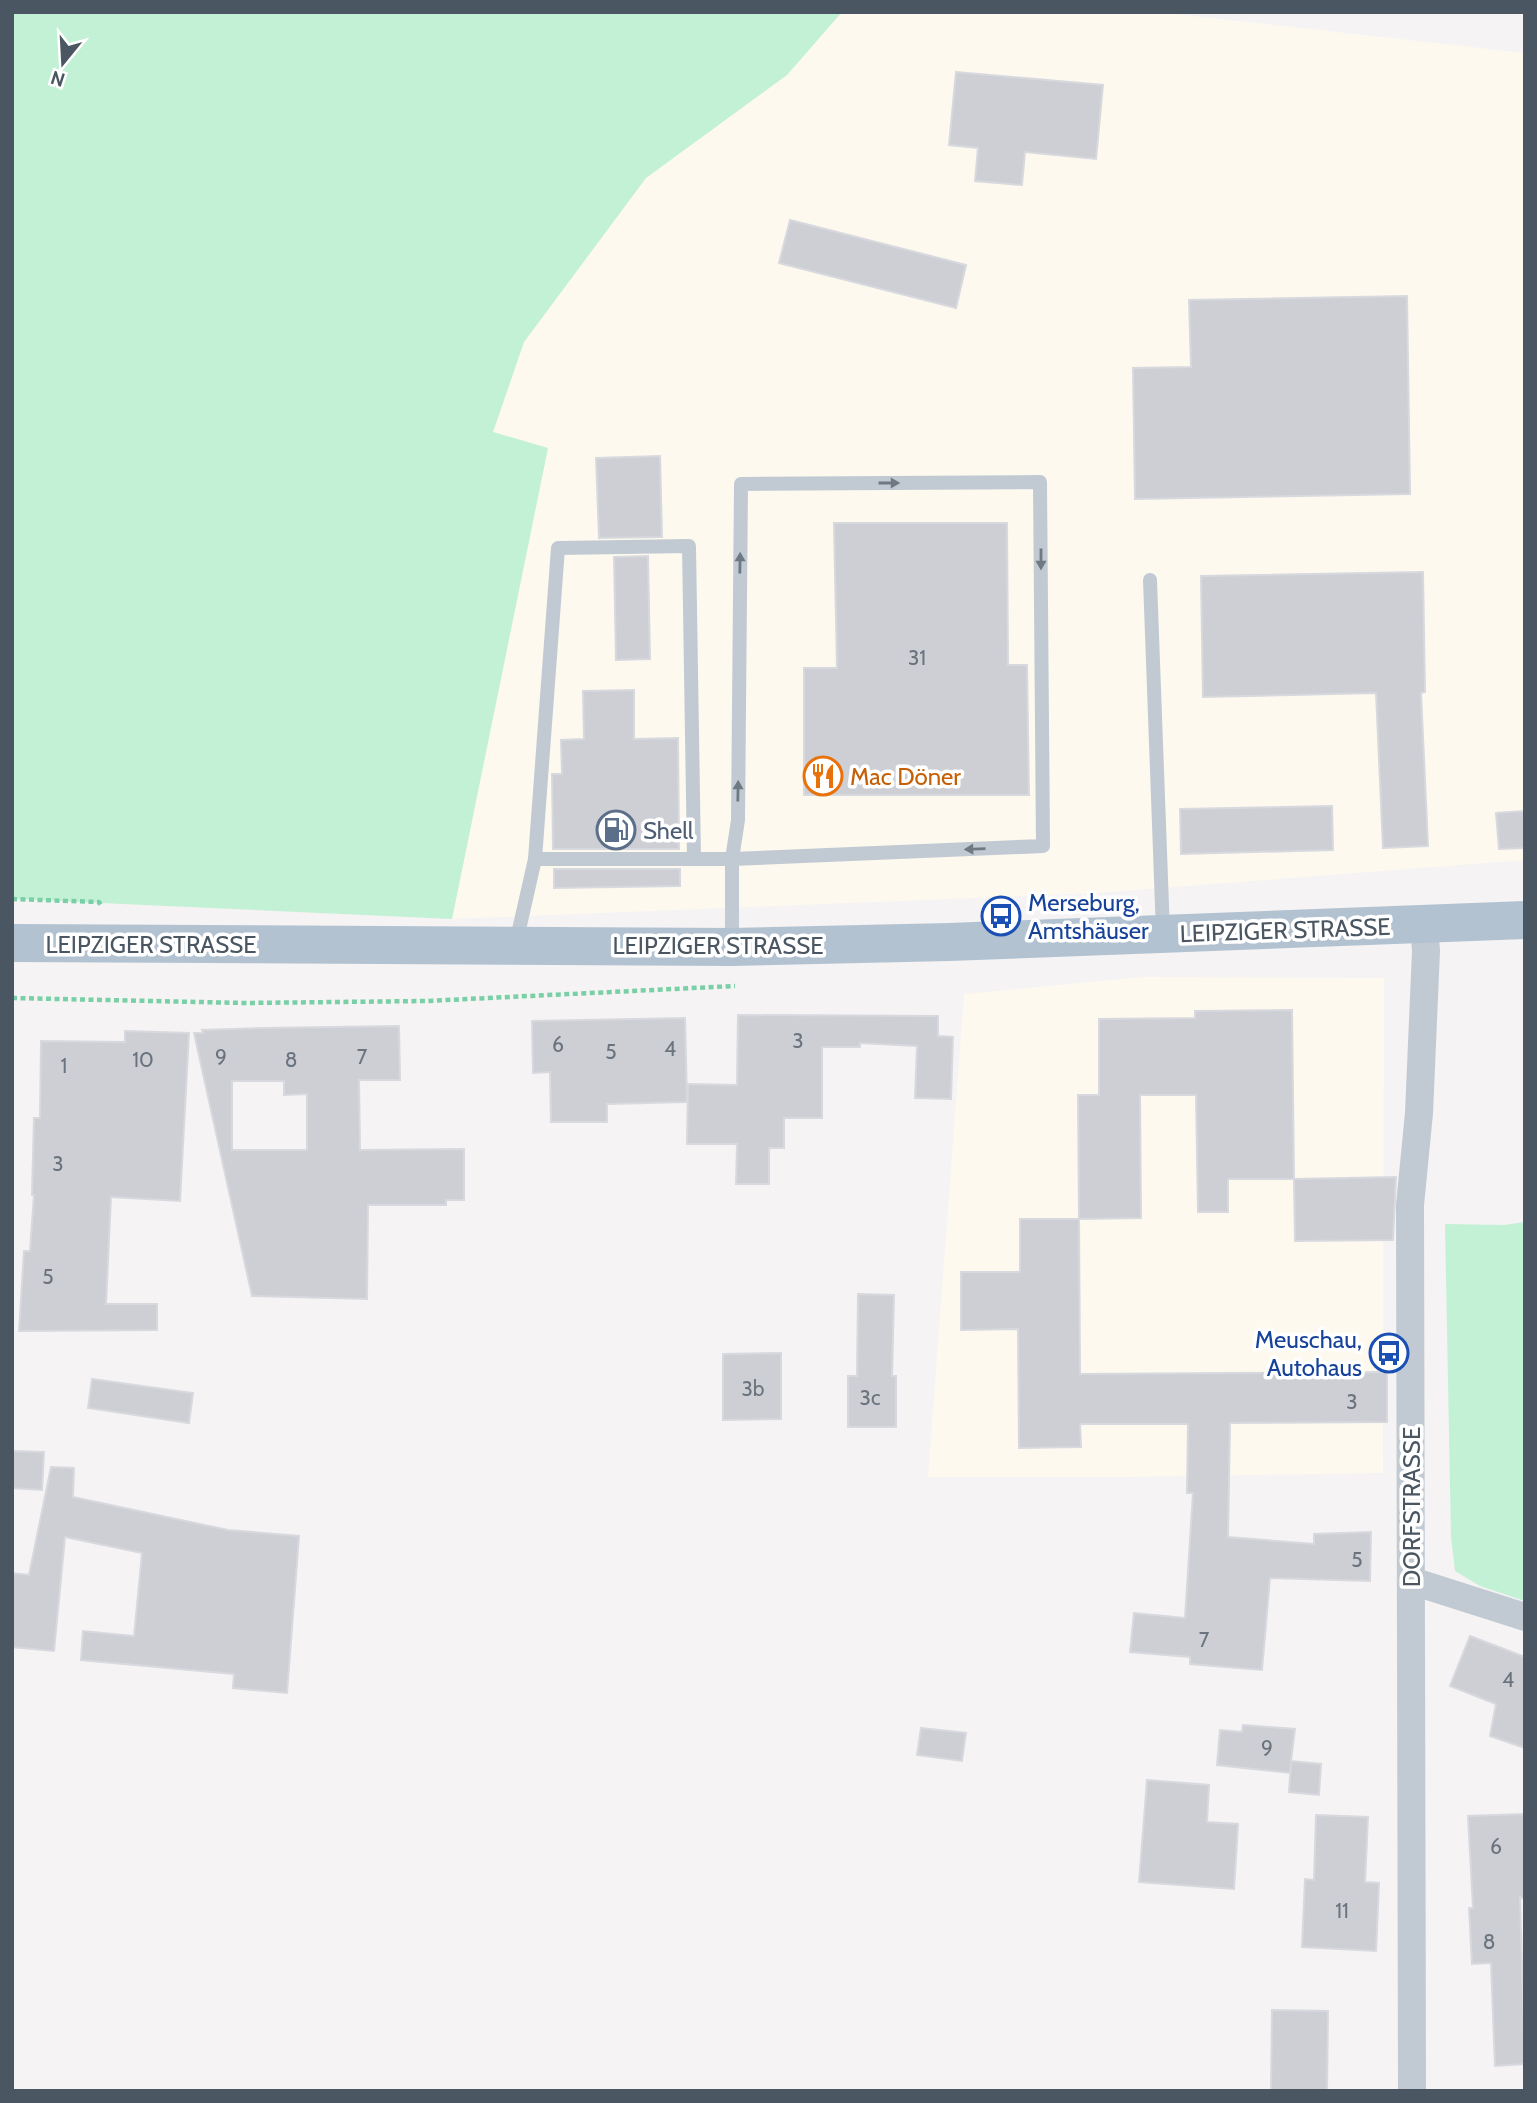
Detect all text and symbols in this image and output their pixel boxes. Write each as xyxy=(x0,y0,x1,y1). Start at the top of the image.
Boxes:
north arrow xyxy=(28,28,98,98)
text: N xyxy=(48,66,68,92)
one-way arrow xyxy=(878,477,900,489)
one-way arrow xyxy=(1035,548,1047,570)
one-way arrow xyxy=(734,552,746,574)
house number: 31 xyxy=(908,645,926,670)
restaurant icon: Mac Döner xyxy=(802,755,844,797)
place label: Mac Döner xyxy=(850,762,961,791)
one-way arrow xyxy=(732,779,744,801)
fuel station icon: Shell xyxy=(595,809,637,851)
place label: Shell xyxy=(643,816,694,845)
one-way arrow xyxy=(963,843,985,854)
place label: Merseburg, Amtshäuser xyxy=(1028,888,1149,945)
bus stop icon: Merseburg, Amtshäuser xyxy=(980,895,1022,937)
street label: LEIPZIGER STRASSE xyxy=(1179,912,1391,948)
street label: LEIPZIGER STRASSE xyxy=(46,930,256,959)
street label: LEIPZIGER STRASSE xyxy=(613,931,823,960)
house number: 3 xyxy=(792,1028,804,1053)
house number: 6 xyxy=(552,1032,564,1057)
house number: 4 xyxy=(664,1036,676,1061)
house number: 5 xyxy=(605,1039,617,1064)
house number: 9 xyxy=(215,1044,227,1069)
house number: 7 xyxy=(357,1044,368,1069)
house number: 10 xyxy=(132,1047,154,1072)
house number: 8 xyxy=(285,1047,297,1072)
house number: 1 xyxy=(61,1053,67,1078)
house number: 3 xyxy=(52,1151,64,1176)
house number: 5 xyxy=(42,1264,54,1289)
place label: Meuschau, Autohaus xyxy=(1255,1325,1362,1382)
bus stop icon: Meuschau, Autohaus xyxy=(1368,1332,1410,1374)
house number: 3b xyxy=(741,1376,765,1401)
house number: 3c xyxy=(860,1385,880,1410)
house number: 3 xyxy=(1346,1389,1358,1414)
street label: DORFSTRASSE xyxy=(1397,1427,1426,1587)
house number: 5 xyxy=(1351,1547,1363,1572)
house number: 7 xyxy=(1199,1627,1210,1652)
house number: 4 xyxy=(1502,1667,1514,1692)
house number: 9 xyxy=(1261,1735,1273,1760)
house number: 6 xyxy=(1490,1834,1502,1859)
house number: 11 xyxy=(1335,1898,1349,1923)
house number: 8 xyxy=(1483,1929,1495,1954)

